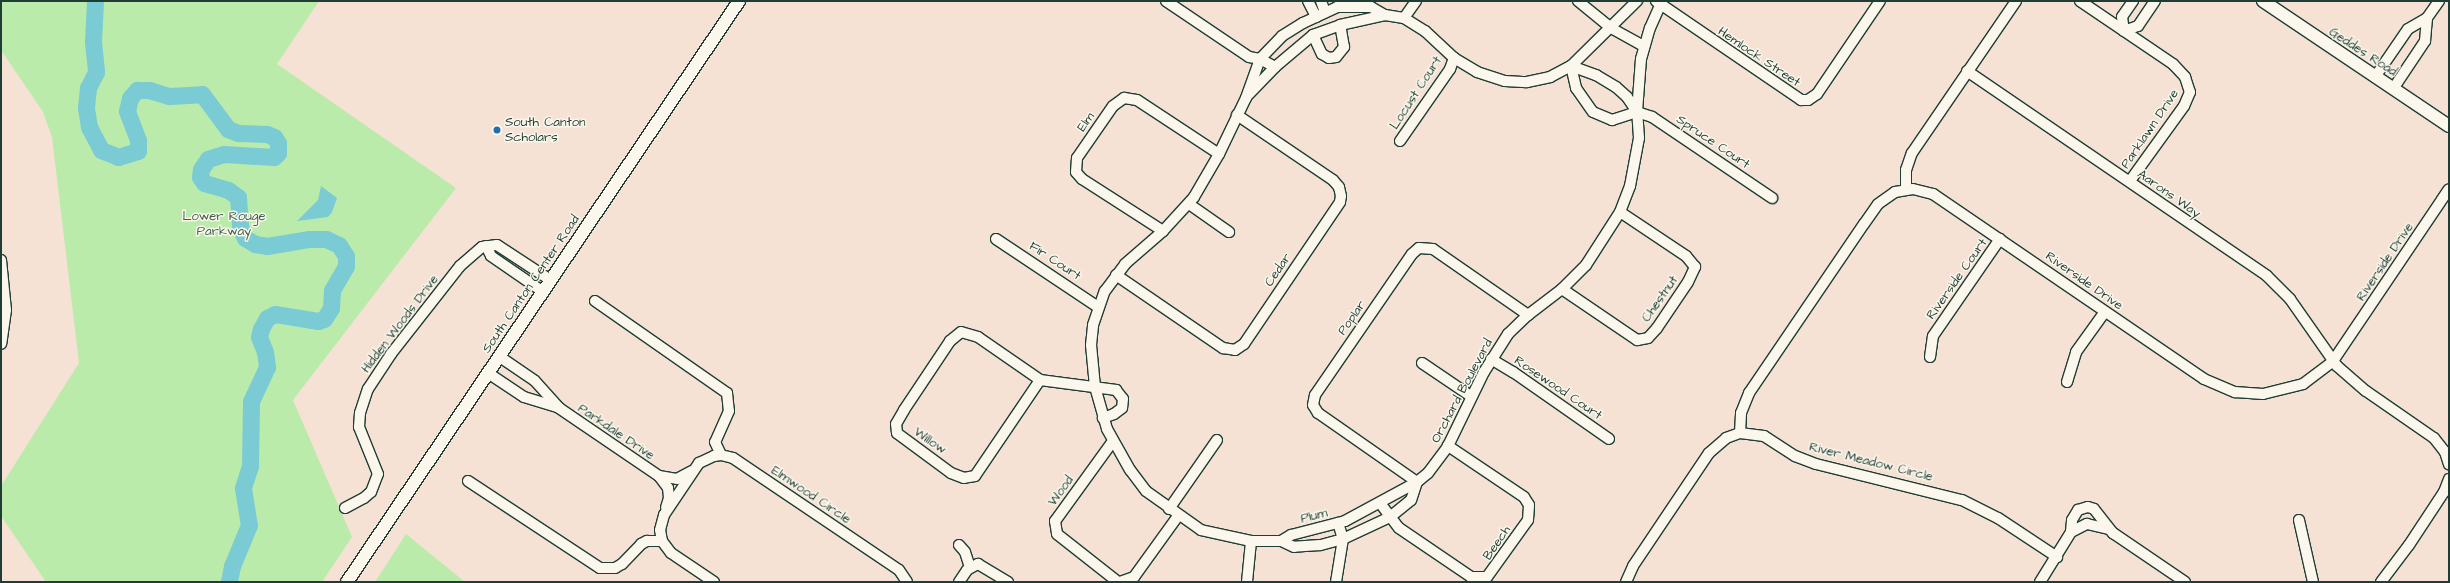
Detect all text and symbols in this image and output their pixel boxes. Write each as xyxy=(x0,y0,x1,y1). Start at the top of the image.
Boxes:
street label: Hemlock Street xyxy=(1715,24,1803,90)
street label: Geddes Road xyxy=(2326,24,2400,80)
street label: Locust Court xyxy=(1387,54,1445,132)
street label: Parklawn Drive xyxy=(2118,86,2182,172)
street label: Elm xyxy=(1074,109,1098,135)
street label: Spruce Court xyxy=(1673,112,1753,172)
place label: South Canton Scholars xyxy=(505,115,586,146)
marker: South Canton Scholars xyxy=(492,125,502,135)
street label: Aarons Way xyxy=(2134,166,2204,222)
park label: Lower Rouge Parkway xyxy=(182,209,266,240)
street label: South Canton Center Road xyxy=(479,212,583,356)
street label: Riverside Drive xyxy=(2353,220,2417,304)
street label: Riverside Court xyxy=(1923,236,1991,322)
street label: Fir Court xyxy=(1026,238,1084,284)
street label: Riverside Drive xyxy=(2042,249,2126,313)
street label: Cedar xyxy=(1261,250,1295,290)
street label: Hidden Woods Drive xyxy=(358,272,442,376)
street label: Chestnut xyxy=(1638,273,1682,325)
street label: Poplar xyxy=(1335,298,1369,338)
street label: Orchard Boulevard xyxy=(1428,336,1496,446)
street label: Rosewood Court xyxy=(1511,353,1605,423)
street label: Parkdale Drive xyxy=(575,401,657,463)
street label: Willow xyxy=(911,424,949,458)
street label: River Meadow Circle xyxy=(1807,439,1935,485)
street label: Elmwood Circle xyxy=(768,463,854,527)
street label: Wood xyxy=(1045,473,1077,509)
street label: Plum xyxy=(1299,505,1329,527)
street label: Beech xyxy=(1480,523,1514,563)

